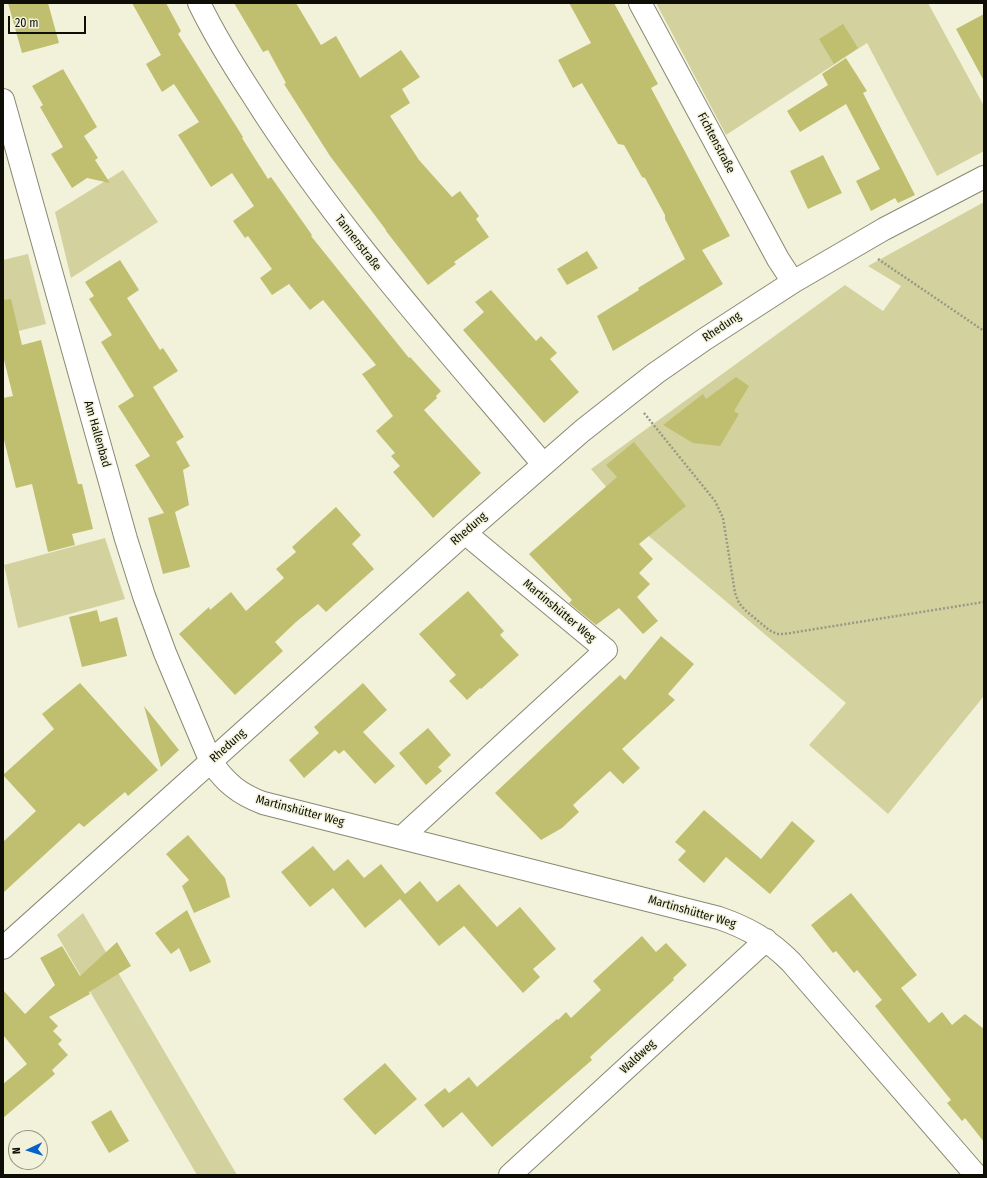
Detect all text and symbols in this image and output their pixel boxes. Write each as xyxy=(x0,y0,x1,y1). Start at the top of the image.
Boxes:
scale bar xyxy=(10,8,88,34)
text: 20 m xyxy=(15,16,39,30)
street label: Fichtenstraße xyxy=(694,110,738,176)
street label: Tannenstraße xyxy=(332,212,384,274)
street label: Rhedung xyxy=(700,309,744,345)
street label: Am Hallenbad xyxy=(81,399,113,469)
street label: Rhedung xyxy=(448,509,490,549)
street label: Martinshütter Weg xyxy=(520,576,598,646)
street label: Rhedung xyxy=(207,726,249,766)
street label: Martinshütter Weg xyxy=(254,792,346,830)
street label: Martinshütter Weg xyxy=(646,893,738,931)
street label: Waldweg xyxy=(617,1037,659,1077)
north arrow xyxy=(8,1130,48,1170)
text: N xyxy=(10,1147,23,1155)

